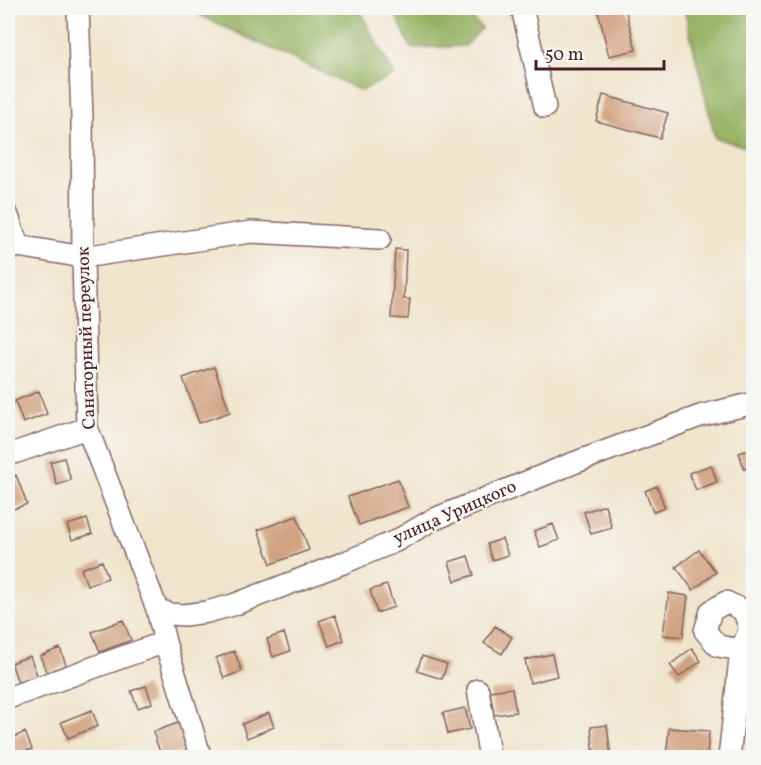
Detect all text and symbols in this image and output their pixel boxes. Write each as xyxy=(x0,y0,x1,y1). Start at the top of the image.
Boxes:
scale bar xyxy=(536,33,664,71)
text: 50 m xyxy=(545,43,584,68)
street label: Санаторный переулок xyxy=(71,246,103,430)
street label: улица Урицкого xyxy=(389,475,521,551)

